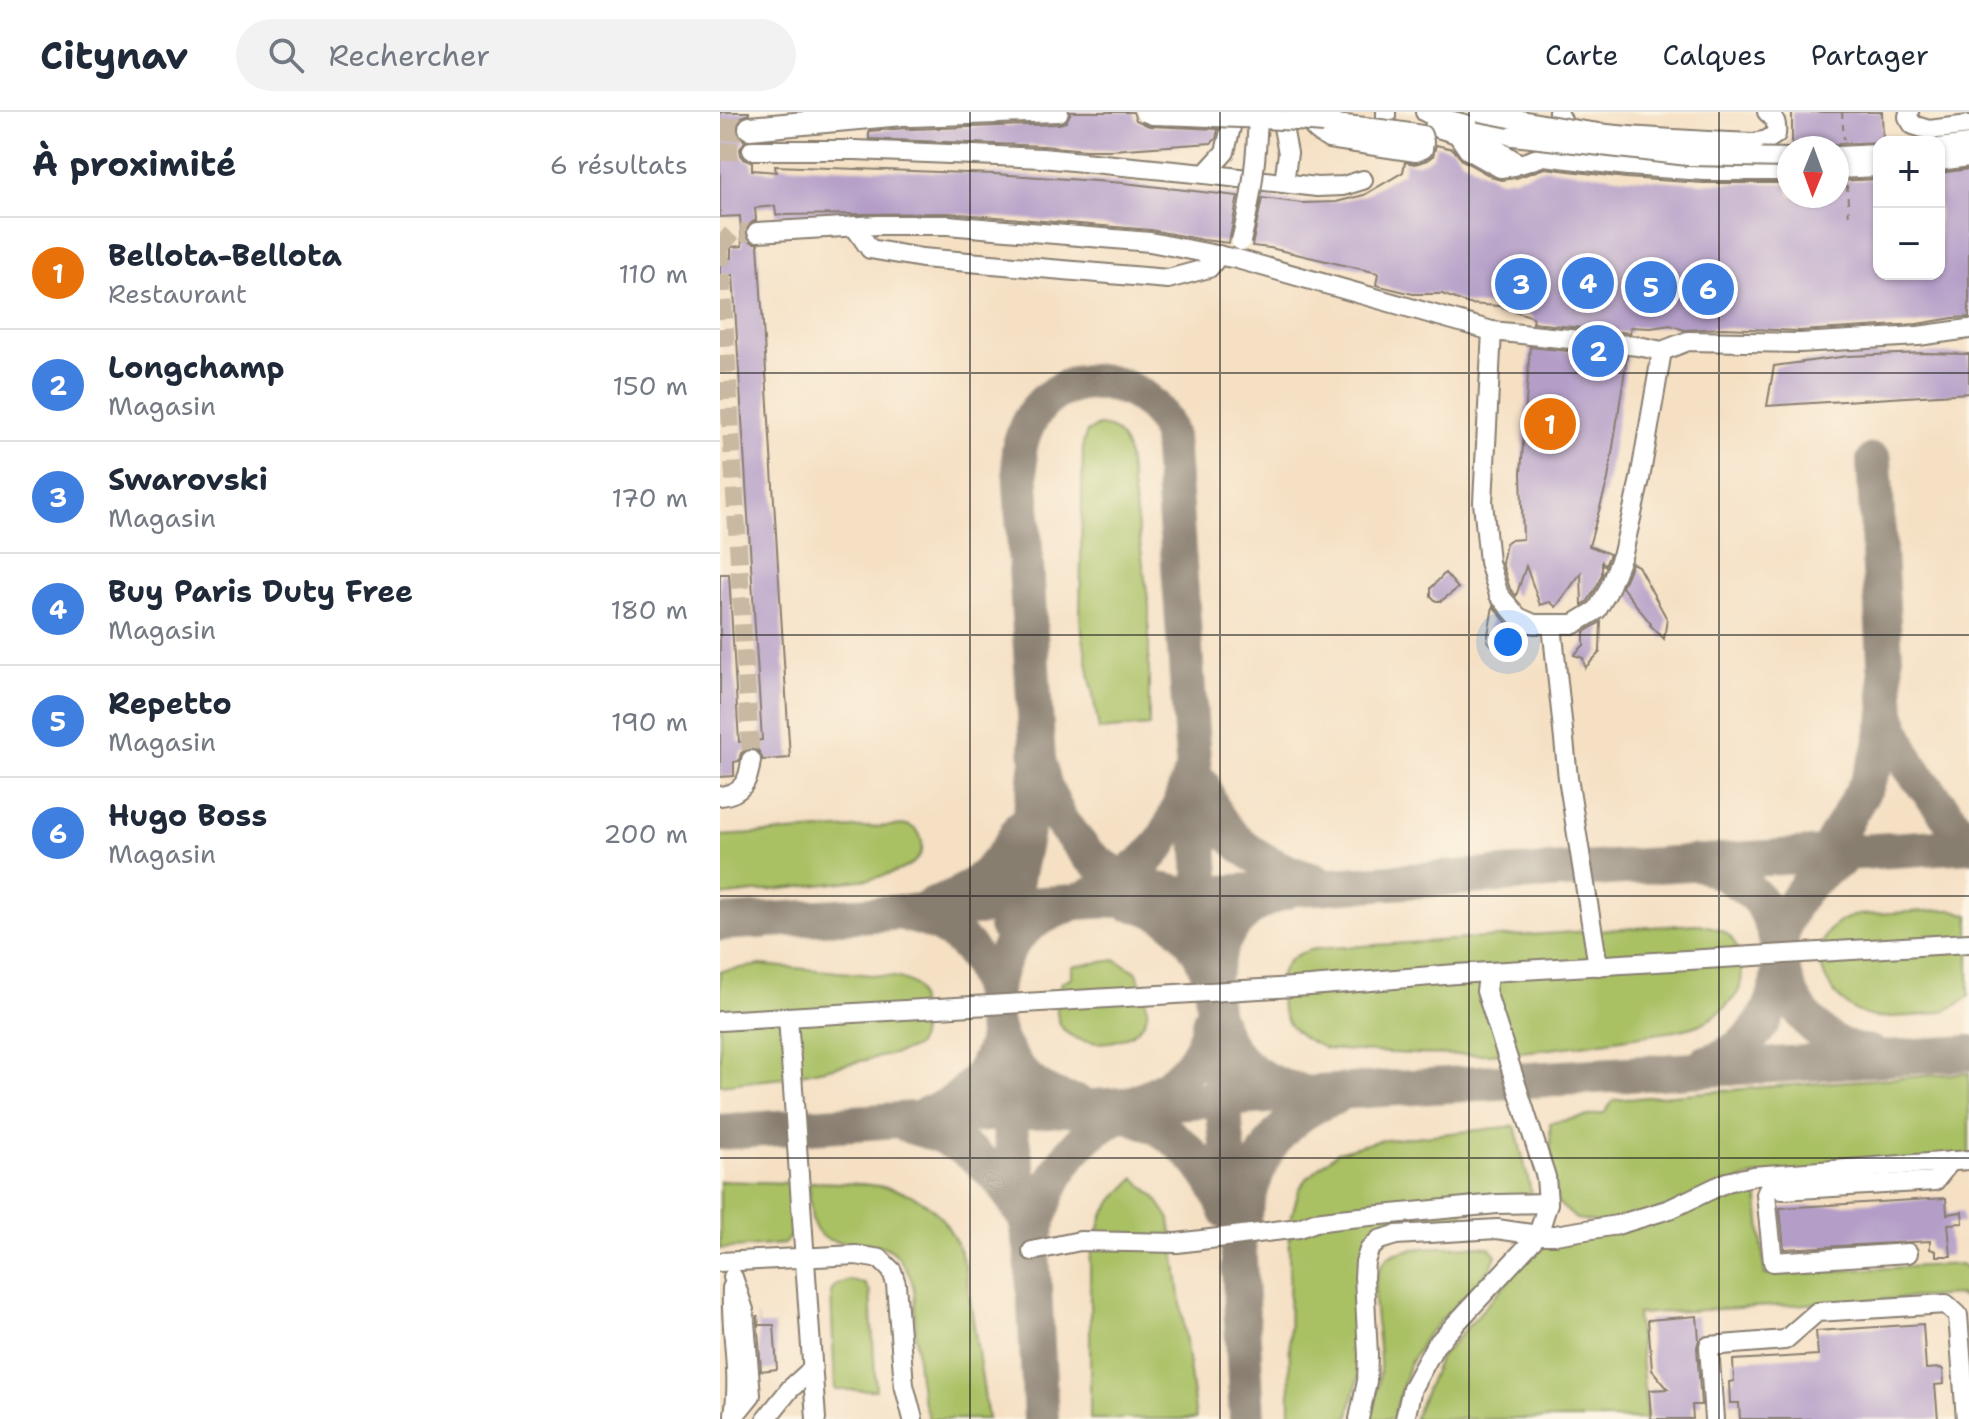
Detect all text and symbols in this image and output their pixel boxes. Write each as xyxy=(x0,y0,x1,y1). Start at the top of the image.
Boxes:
search box xyxy=(236,19,796,91)
text: Citynav xyxy=(40,30,188,81)
icon: search xyxy=(264,33,308,77)
text: Rechercher xyxy=(328,35,490,76)
text: Carte xyxy=(1545,36,1618,74)
text: Calques xyxy=(1662,36,1767,74)
text: Partager xyxy=(1811,36,1929,74)
north arrow xyxy=(1777,136,1849,208)
map controls xyxy=(1873,136,1945,280)
button: + xyxy=(1873,136,1945,208)
text: À proximité xyxy=(32,141,236,187)
text: 6 résultats xyxy=(550,147,688,182)
button: − xyxy=(1873,208,1945,280)
text: Bellota-Bellota xyxy=(108,235,342,276)
pin: 4 xyxy=(1562,253,1614,313)
pin: 3 xyxy=(1495,254,1547,314)
text: 1 xyxy=(52,256,64,291)
text: 110 m xyxy=(618,256,688,291)
pin: 5 xyxy=(1625,257,1677,317)
pin: 6 xyxy=(1682,259,1734,319)
text: Restaurant xyxy=(108,276,247,311)
pin: 2 xyxy=(1572,321,1624,381)
text: Longchamp xyxy=(108,347,284,388)
text: 2 xyxy=(49,368,67,403)
text: 150 m xyxy=(612,368,688,403)
text: Magasin xyxy=(108,388,216,423)
pin: 1 xyxy=(1524,394,1576,454)
text: Swarovski xyxy=(108,459,268,500)
text: 3 xyxy=(49,480,67,515)
text: 170 m xyxy=(611,480,688,515)
text: Magasin xyxy=(108,500,216,535)
text: Buy Paris Duty Free xyxy=(108,571,413,612)
text: 4 xyxy=(49,592,67,627)
text: 180 m xyxy=(610,592,688,627)
text: Magasin xyxy=(108,612,216,647)
your location xyxy=(1488,622,1528,662)
text: Repetto xyxy=(108,683,232,724)
text: 5 xyxy=(50,704,66,739)
text: 190 m xyxy=(611,704,688,739)
text: Magasin xyxy=(108,724,216,759)
text: Hugo Boss xyxy=(108,795,267,836)
text: 6 xyxy=(49,816,67,851)
text: 200 m xyxy=(603,816,688,851)
text: Magasin xyxy=(108,836,216,871)

